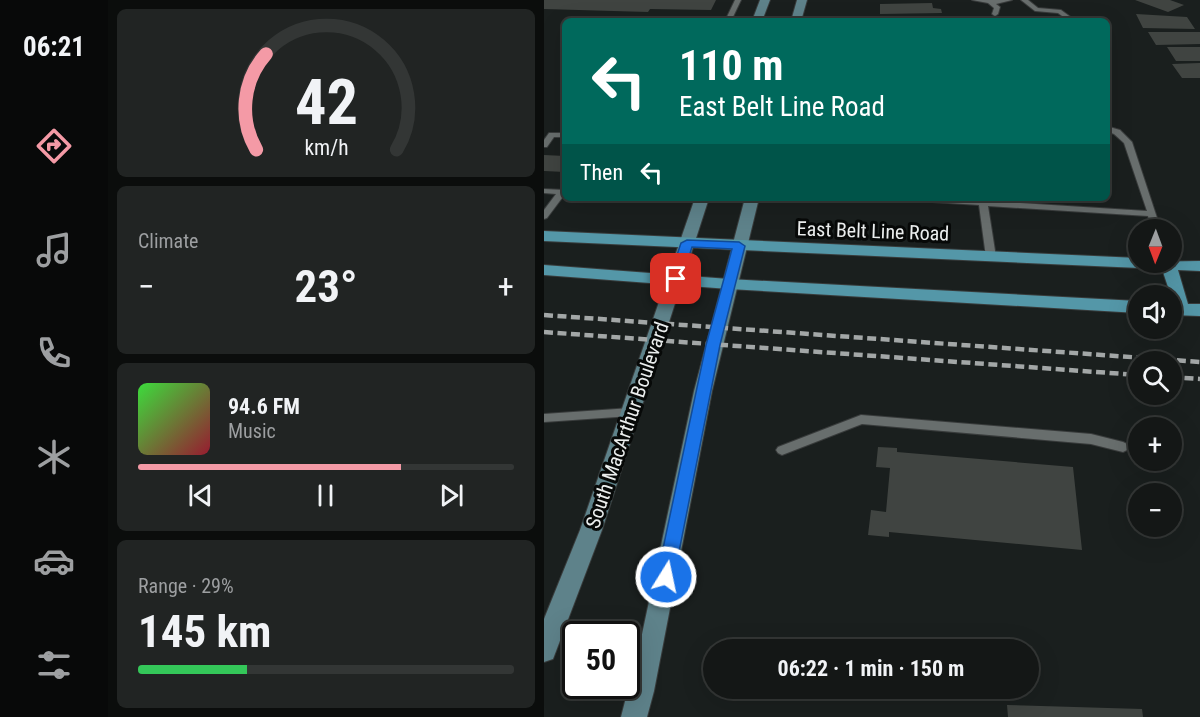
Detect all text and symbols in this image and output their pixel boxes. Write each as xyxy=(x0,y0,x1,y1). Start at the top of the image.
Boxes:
text: 06:21 xyxy=(23,31,85,63)
text: 110 m xyxy=(679,41,784,90)
icon: left xyxy=(580,42,658,120)
text: 42 xyxy=(294,66,358,139)
text: East Belt Line Road xyxy=(679,91,885,123)
icon: directions xyxy=(33,125,75,167)
text: km/h xyxy=(304,135,348,160)
icon: left xyxy=(635,156,668,189)
text: Then xyxy=(580,160,623,185)
street label: East Belt Line Road xyxy=(796,216,950,246)
north arrow xyxy=(1128,219,1182,273)
map controls xyxy=(1128,219,1182,537)
icon: music xyxy=(33,229,75,271)
text: Climate xyxy=(138,229,198,253)
pin xyxy=(650,253,701,304)
text: 23° xyxy=(295,260,358,313)
icon: arrive xyxy=(659,262,692,295)
text: − xyxy=(138,267,155,306)
text: + xyxy=(498,267,514,306)
button: sound xyxy=(1128,285,1182,339)
street label: South MacArthur Boulevard xyxy=(580,319,674,531)
icon: phone xyxy=(33,332,75,374)
button: search xyxy=(1128,351,1182,405)
text: 94.6 FM xyxy=(228,394,300,419)
button: + xyxy=(1128,417,1182,471)
text: Music xyxy=(228,419,276,443)
icon: climate xyxy=(33,436,75,478)
icon: previous xyxy=(184,479,217,512)
icon: pause xyxy=(309,479,342,512)
icon: next xyxy=(435,479,468,512)
button: − xyxy=(1128,483,1182,537)
icon: car xyxy=(33,540,75,582)
position arrow xyxy=(634,545,698,609)
text: Range · 29% xyxy=(138,574,234,598)
text: 145 km xyxy=(138,605,271,658)
speed limit sign: 50 xyxy=(562,621,640,699)
icon: filters xyxy=(33,644,75,686)
text: 06:22 · 1 min · 150 m xyxy=(778,656,964,681)

